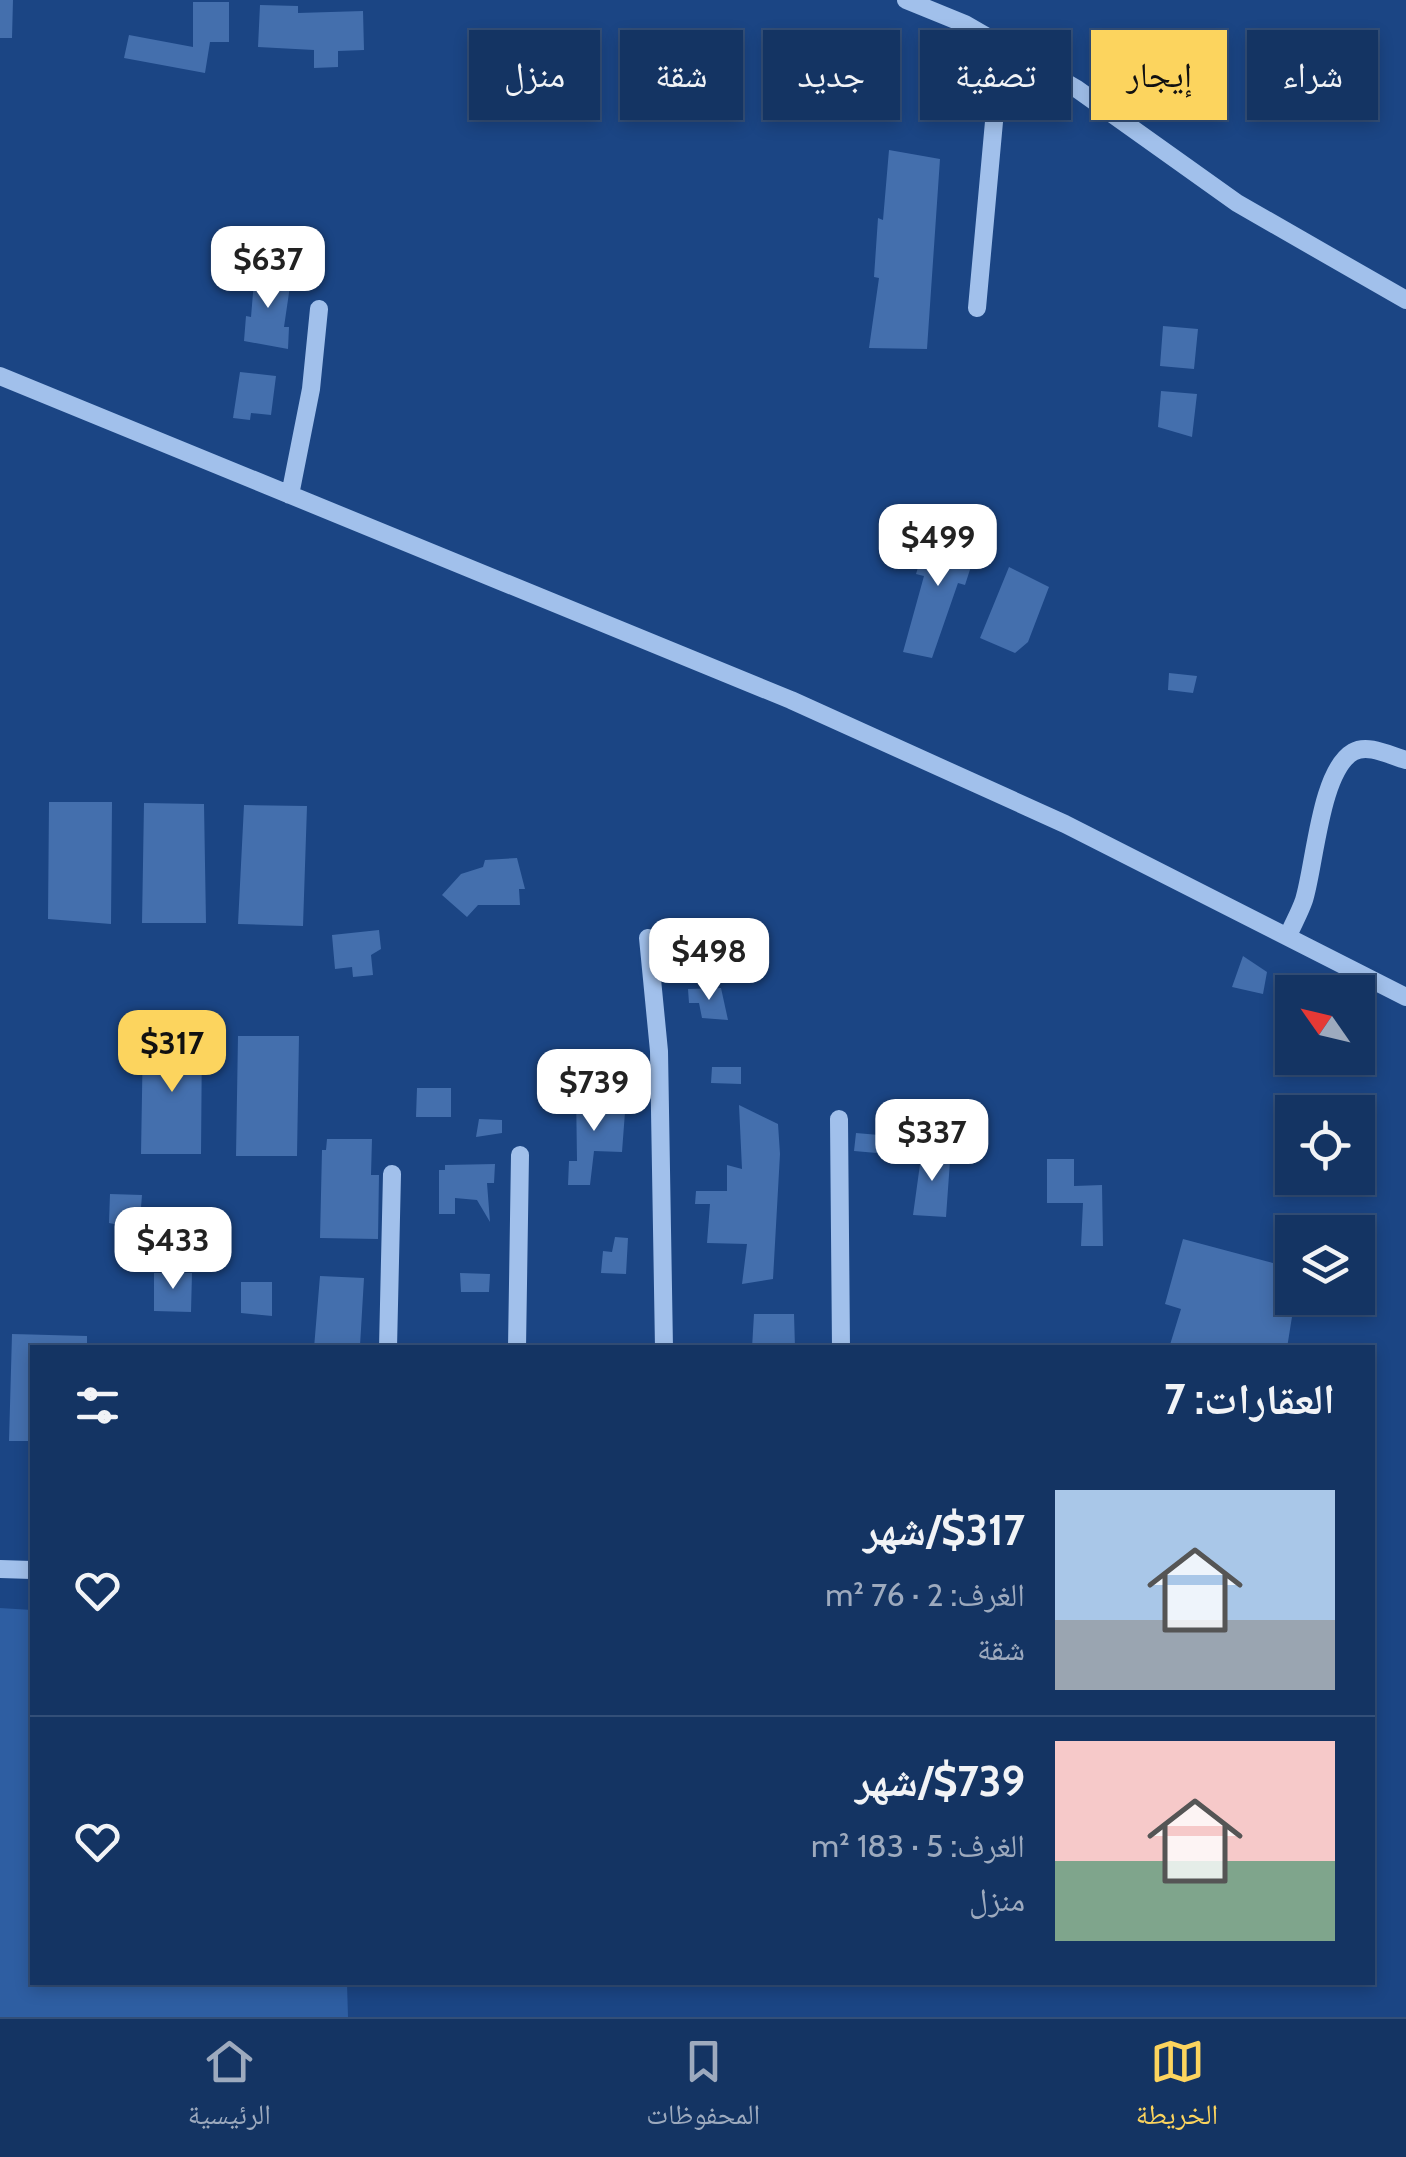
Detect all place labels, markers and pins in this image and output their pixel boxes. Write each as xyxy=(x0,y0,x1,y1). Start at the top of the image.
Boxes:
pin: $637 xyxy=(209,226,327,311)
pin: $499 xyxy=(879,504,997,589)
pin: $498 xyxy=(650,918,768,1003)
pin: $317 xyxy=(113,1010,231,1095)
pin: $739 xyxy=(535,1049,653,1134)
pin: $337 xyxy=(873,1099,991,1184)
pin: $433 xyxy=(114,1207,232,1292)

